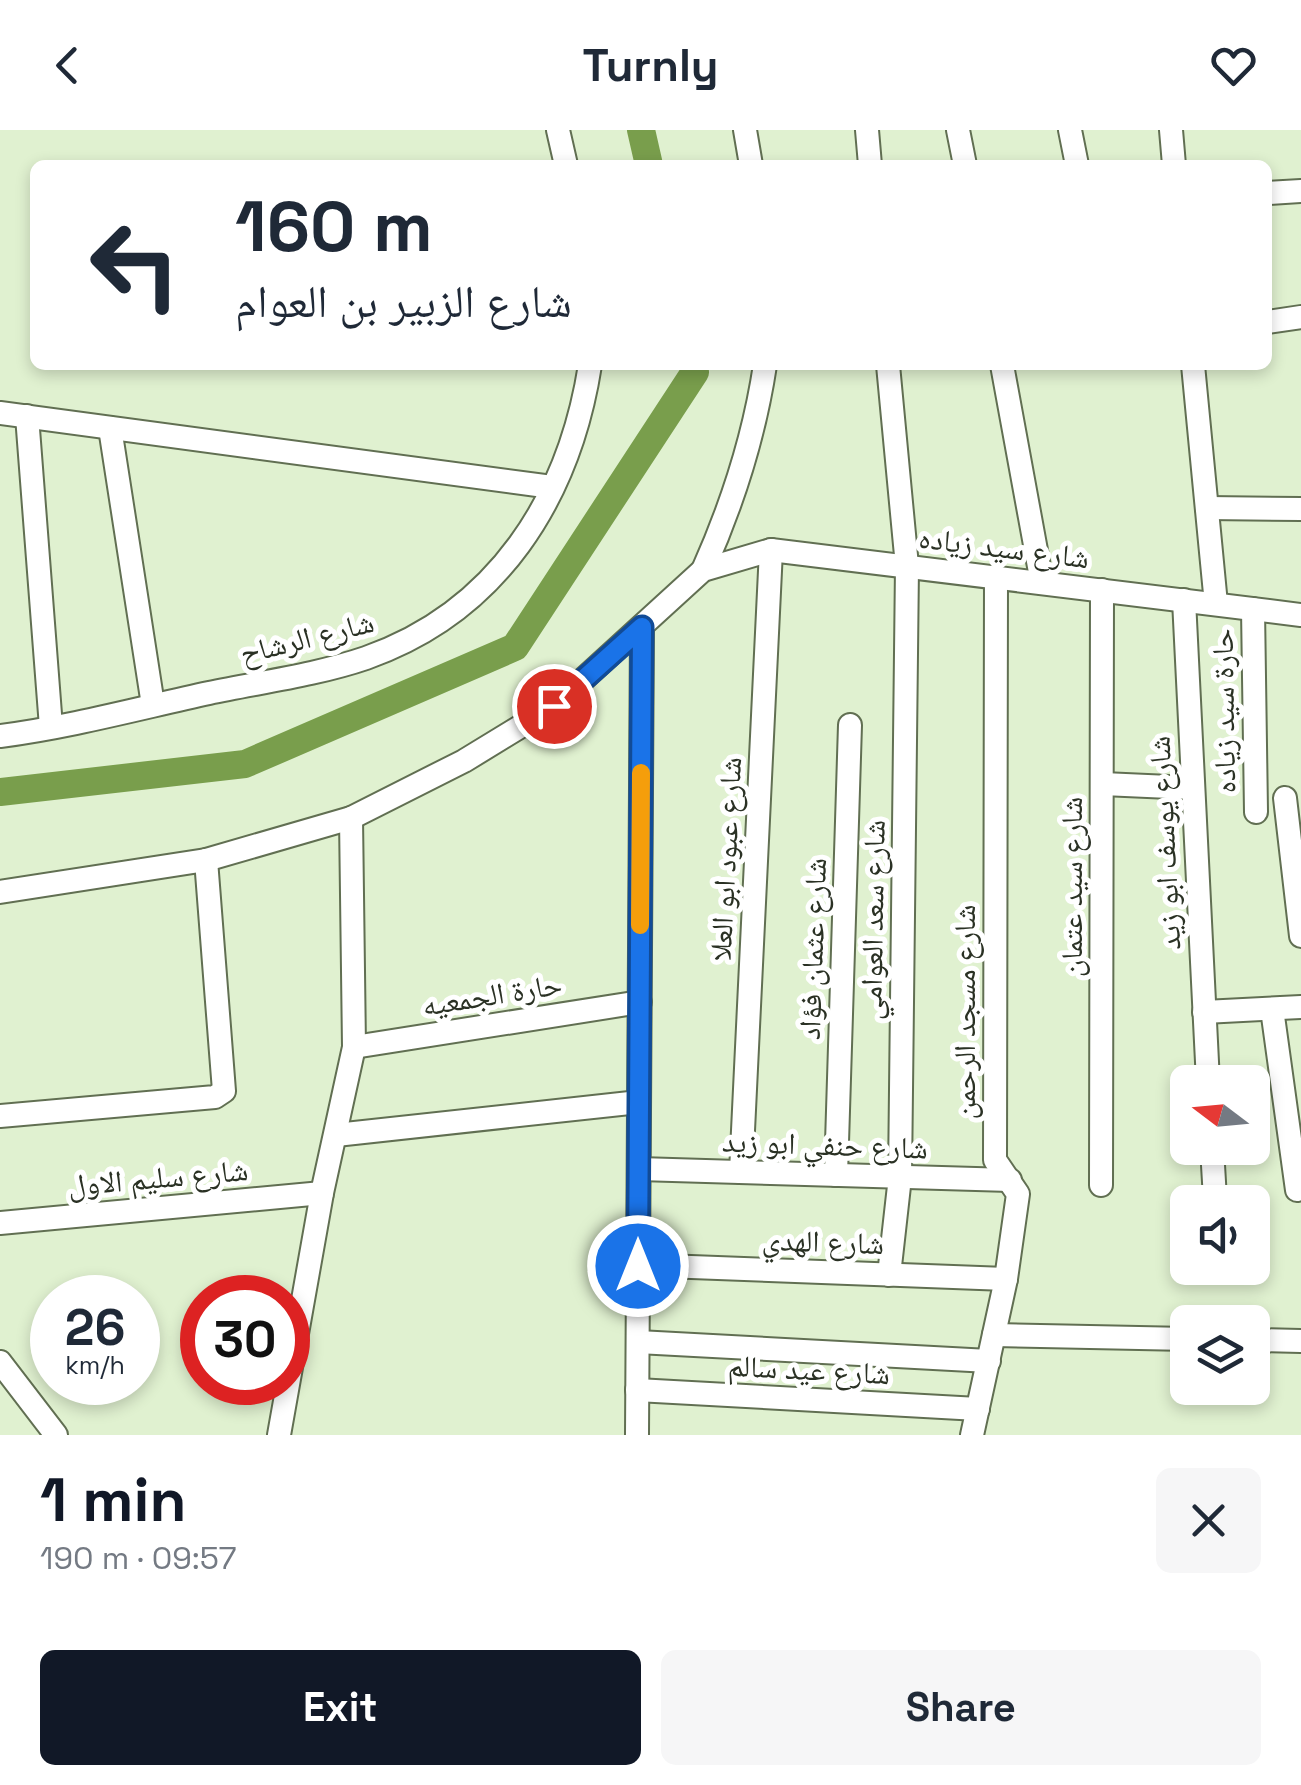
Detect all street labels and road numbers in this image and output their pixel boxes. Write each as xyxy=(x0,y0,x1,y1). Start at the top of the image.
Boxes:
street label: شارع سيد زياده xyxy=(917,518,1091,577)
street label: شارع الرشاح xyxy=(236,602,378,673)
street label: حارة سيد زياده xyxy=(1203,628,1244,794)
street label: شارع يوسف ابو زيد xyxy=(1139,735,1190,951)
street label: شارع عبود ابو العلا xyxy=(701,756,750,962)
street label: شارع سيد عتمان xyxy=(1052,797,1091,977)
street label: شارع سعد العوامي xyxy=(851,820,898,1021)
street label: شارع عثمان فؤاد xyxy=(790,857,835,1041)
street label: شارع مسجد الرحمن xyxy=(945,905,984,1119)
street label: حارة الجمعيه xyxy=(419,964,565,1025)
street label: شارع حنفي ابو زيد xyxy=(721,1121,929,1172)
street label: شارع سليم الاول xyxy=(66,1150,250,1206)
street label: شارع الهدي xyxy=(761,1220,885,1268)
street label: شارع عيد سالم xyxy=(727,1346,891,1394)

